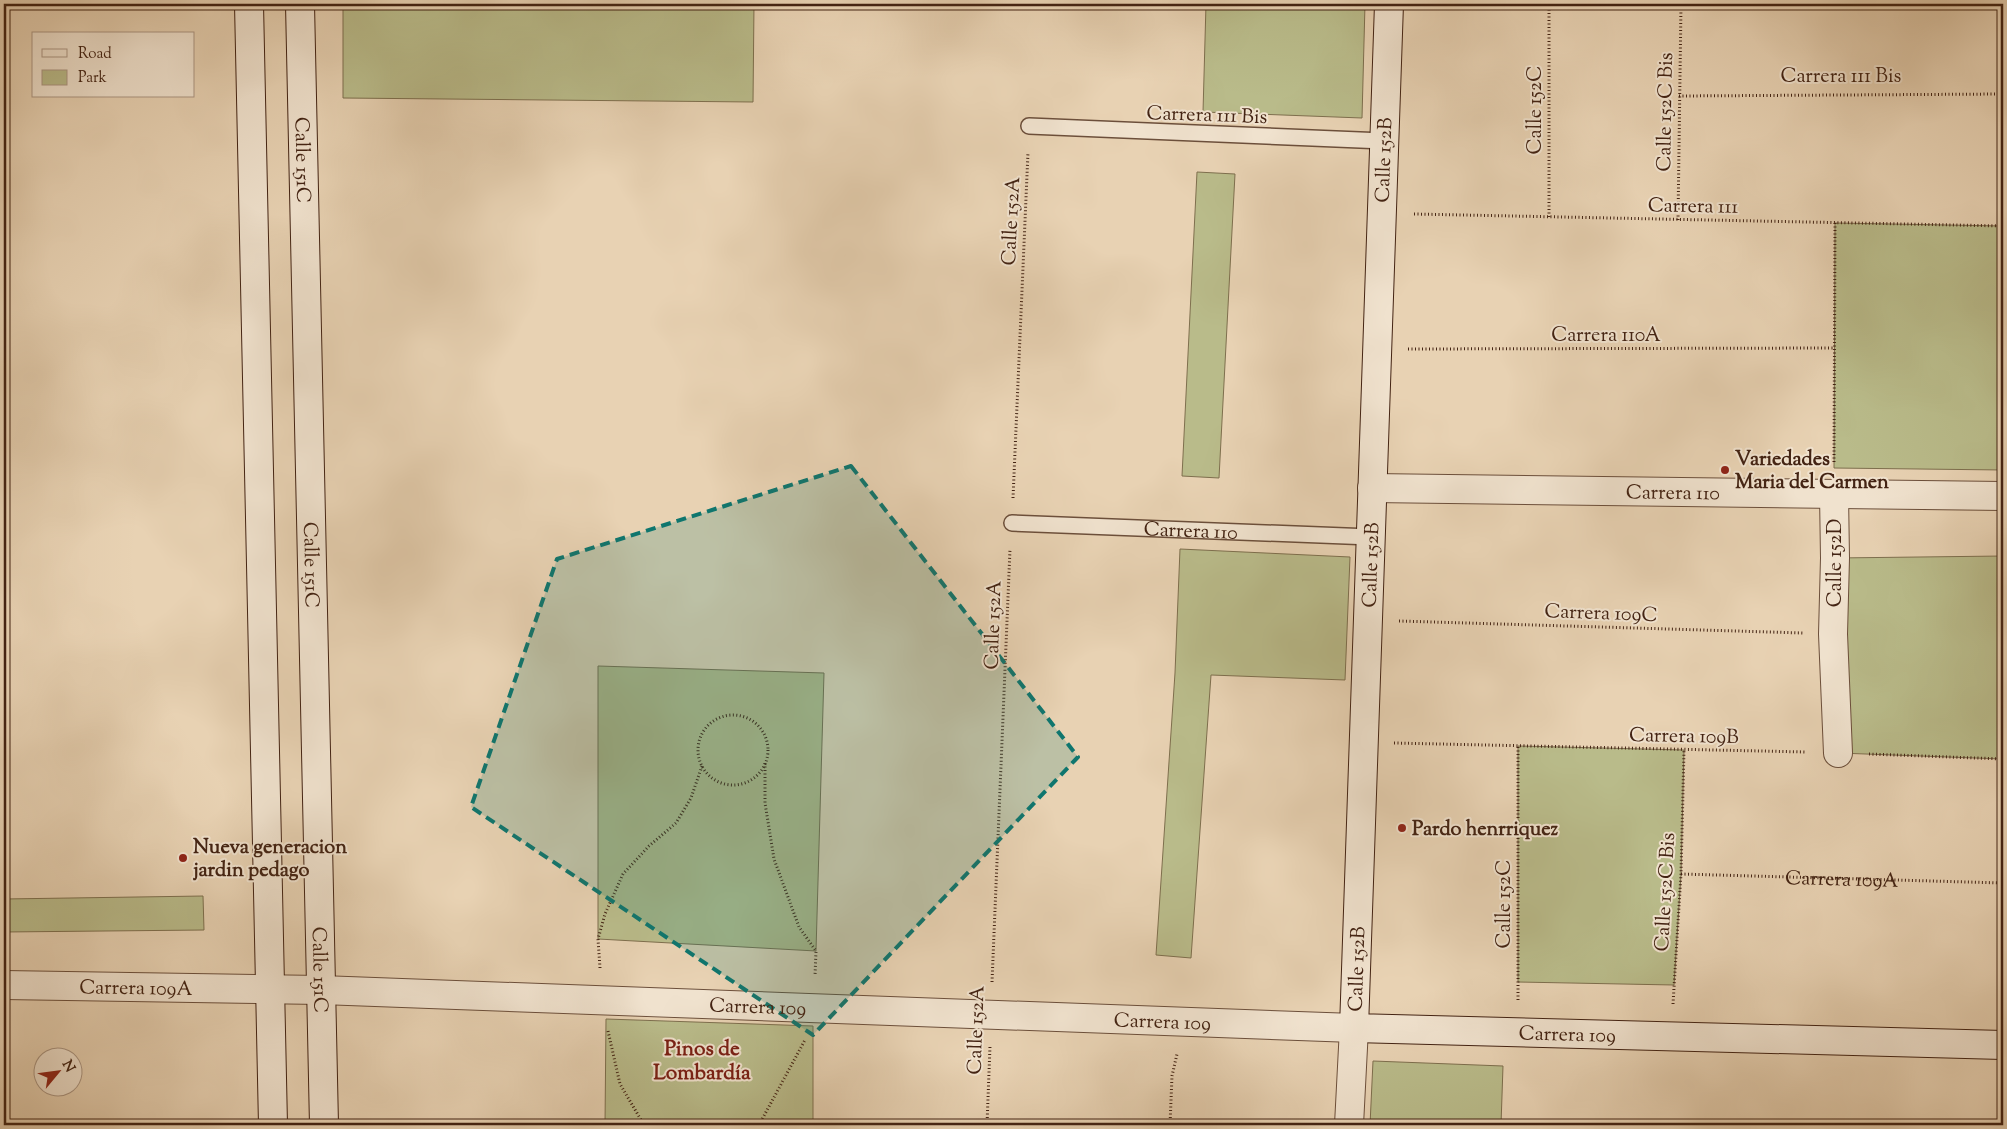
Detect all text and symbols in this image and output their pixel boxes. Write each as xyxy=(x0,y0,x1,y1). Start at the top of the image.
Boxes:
legend xyxy=(32,32,195,98)
text: Road xyxy=(78,44,112,65)
street label: Calle 152C Bis xyxy=(1651,52,1682,172)
street label: Carrera 111 Bis xyxy=(1781,63,1902,92)
street label: Calle 152C xyxy=(1522,66,1551,154)
text: Park xyxy=(78,68,107,89)
street label: Carrera 111 Bis xyxy=(1146,100,1268,133)
street label: Calle 151C xyxy=(285,117,316,203)
street label: Calle 152B xyxy=(1370,117,1401,203)
street label: Calle 152A xyxy=(996,176,1029,266)
street label: Carrera 111 xyxy=(1647,192,1739,223)
street label: Carrera 110A xyxy=(1551,322,1661,351)
place label: Variedades Maria del Carmen xyxy=(1735,446,1889,498)
marker: Variedades Maria del Carmen xyxy=(1719,464,1731,476)
street label: Carrera 110 xyxy=(1626,479,1720,509)
street label: Carrera 110 xyxy=(1143,516,1238,549)
street label: Calle 152D xyxy=(1822,519,1851,607)
street label: Calle 151C xyxy=(294,521,325,608)
street label: Calle 152B xyxy=(1357,522,1388,608)
street label: Calle 152A xyxy=(978,580,1011,670)
street label: Carrera 109C xyxy=(1544,598,1658,631)
street label: Carrera 109B xyxy=(1629,722,1739,753)
place label: Pardo henrriquez xyxy=(1412,816,1559,845)
marker: Pardo henrriquez xyxy=(1396,822,1408,834)
street label: Calle 152C Bis xyxy=(1649,832,1684,952)
place label: Nueva generacion jardin pedago xyxy=(193,834,347,886)
marker: Nueva generacion jardin pedago xyxy=(177,852,189,864)
street label: Calle 152C xyxy=(1491,860,1520,948)
street label: Carrera 109A xyxy=(1785,865,1899,897)
street label: Calle 151C xyxy=(303,926,334,1013)
street label: Calle 152B xyxy=(1343,926,1374,1012)
street label: Carrera 109A xyxy=(79,974,193,1005)
street label: Calle 152A xyxy=(961,985,994,1075)
street label: Carrera 109 xyxy=(709,992,807,1025)
street label: Carrera 109 xyxy=(1113,1007,1211,1040)
street label: Carrera 109 xyxy=(1518,1020,1616,1052)
district label: Pinos de Lombardía xyxy=(653,1035,751,1089)
north arrow xyxy=(32,1046,82,1096)
text: N xyxy=(56,1057,79,1076)

